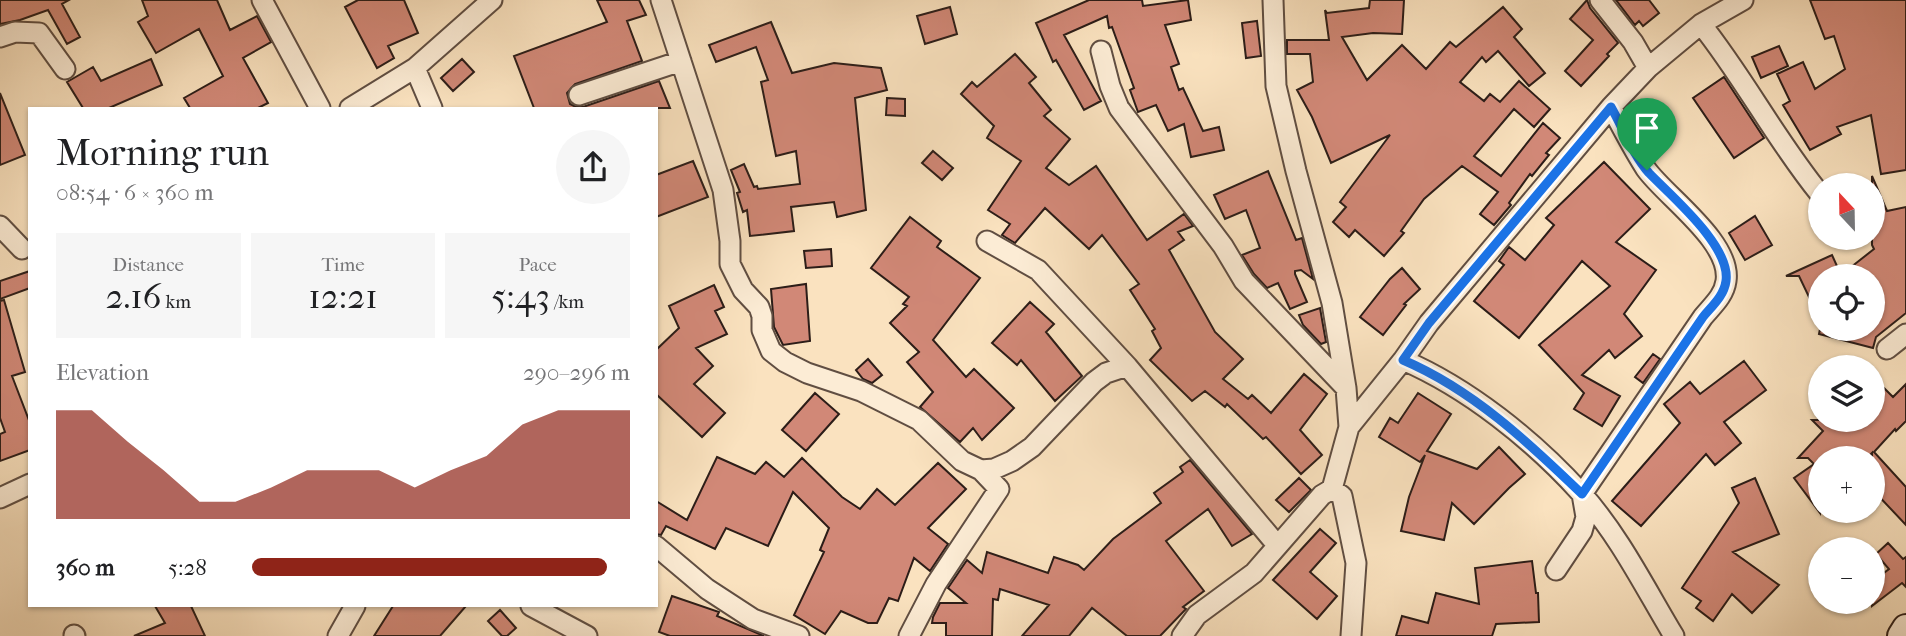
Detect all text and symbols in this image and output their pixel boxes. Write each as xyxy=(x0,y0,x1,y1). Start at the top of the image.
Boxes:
pin xyxy=(1617,98,1677,170)
icon: arrive xyxy=(1628,109,1666,147)
text: Morning run xyxy=(56,130,269,175)
button: share xyxy=(556,130,630,204)
north arrow xyxy=(1808,173,1885,250)
map controls xyxy=(1808,173,1885,614)
text: 08:54 · 6 × 360 m xyxy=(56,179,214,206)
text: Distance xyxy=(113,254,184,276)
text: Time xyxy=(321,254,365,276)
text: Pace xyxy=(519,254,557,276)
button: locate xyxy=(1808,264,1885,341)
text: 2.16 xyxy=(105,276,162,317)
text: 12:21 xyxy=(308,276,378,317)
text: 5:43 xyxy=(491,276,550,317)
text: km xyxy=(162,291,191,313)
text: /km xyxy=(550,291,584,313)
button: layers xyxy=(1808,355,1885,432)
text: Elevation xyxy=(56,359,149,386)
text: 290–296 m xyxy=(523,359,630,386)
button: + xyxy=(1808,446,1885,523)
button: − xyxy=(1808,537,1885,614)
text: 360 m xyxy=(56,554,115,581)
text: 5:28 xyxy=(168,554,207,581)

